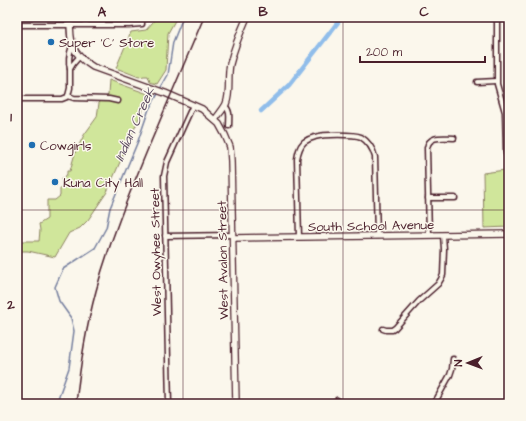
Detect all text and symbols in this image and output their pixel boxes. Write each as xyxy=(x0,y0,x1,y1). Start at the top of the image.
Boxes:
text: A xyxy=(98,3,107,21)
text: B xyxy=(258,3,268,21)
text: C xyxy=(419,3,429,21)
place label: Super 'C' Store xyxy=(59,34,154,52)
marker: Super 'C' Store xyxy=(46,37,56,47)
scale bar xyxy=(360,38,485,64)
text: 200 m xyxy=(366,44,403,61)
water label: Indian Creek xyxy=(110,84,160,165)
text: 1 xyxy=(10,108,12,126)
place label: Cowgirls xyxy=(40,137,92,156)
marker: Cowgirls xyxy=(27,140,37,150)
place label: Kuna City Hall xyxy=(63,174,143,193)
marker: Kuna City Hall xyxy=(50,177,60,187)
street label: West Owyhee Street xyxy=(146,187,167,316)
street label: West Avalon Street xyxy=(213,200,233,320)
street label: South School Avenue xyxy=(308,216,434,236)
text: 2 xyxy=(6,296,15,314)
north arrow xyxy=(448,343,488,383)
text: N xyxy=(451,359,466,367)

